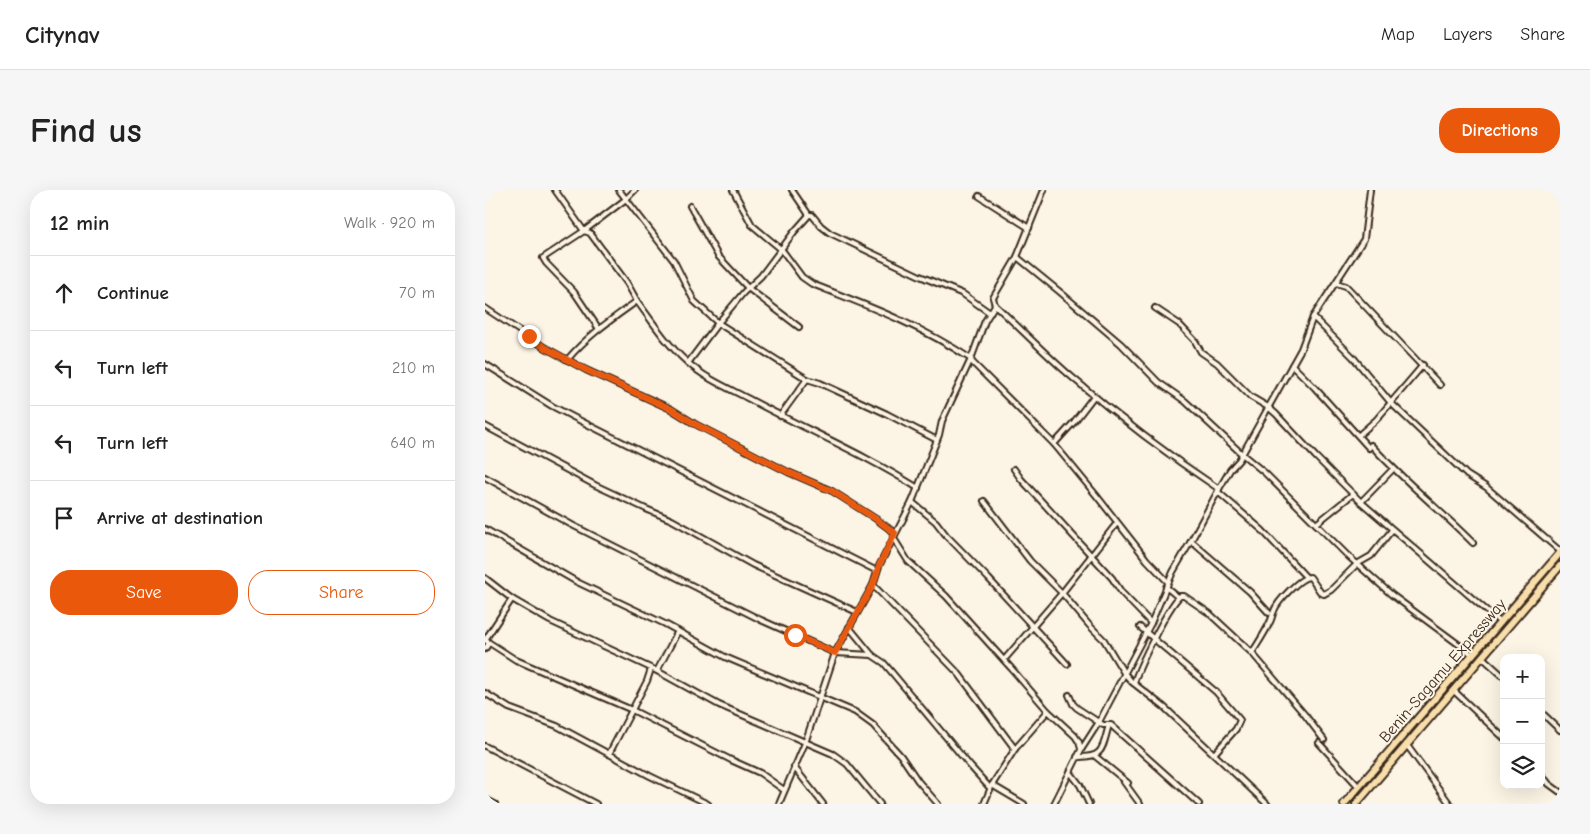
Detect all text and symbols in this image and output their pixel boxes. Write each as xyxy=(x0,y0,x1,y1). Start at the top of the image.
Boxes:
text: Citynav xyxy=(25,21,100,49)
text: Map xyxy=(1381,24,1415,45)
text: Layers xyxy=(1443,24,1492,45)
text: Share xyxy=(1520,24,1565,45)
button: Directions xyxy=(1439,108,1560,153)
text: Find us xyxy=(30,110,142,151)
text: 12 min xyxy=(50,211,109,235)
text: Walk · 920 m xyxy=(344,214,435,232)
icon: ahead xyxy=(50,279,78,307)
text: Continue xyxy=(97,282,169,304)
text: 70 m xyxy=(399,284,435,302)
route end xyxy=(518,325,541,348)
icon: left xyxy=(50,354,78,382)
text: Turn left xyxy=(97,357,168,379)
text: 210 m xyxy=(392,359,435,377)
icon: left xyxy=(50,429,78,457)
text: Turn left xyxy=(97,432,168,454)
text: 640 m xyxy=(390,434,435,452)
icon: arrive xyxy=(50,504,78,532)
text: Arrive at destination xyxy=(97,507,263,529)
button: Save xyxy=(50,570,238,615)
button: Share xyxy=(248,570,435,615)
street label: Benin-Sagamu Expressway xyxy=(1376,595,1510,746)
route start xyxy=(784,624,807,647)
map controls xyxy=(1500,654,1545,789)
button: + xyxy=(1500,654,1545,699)
button: − xyxy=(1500,699,1545,744)
button: layers xyxy=(1500,744,1545,789)

